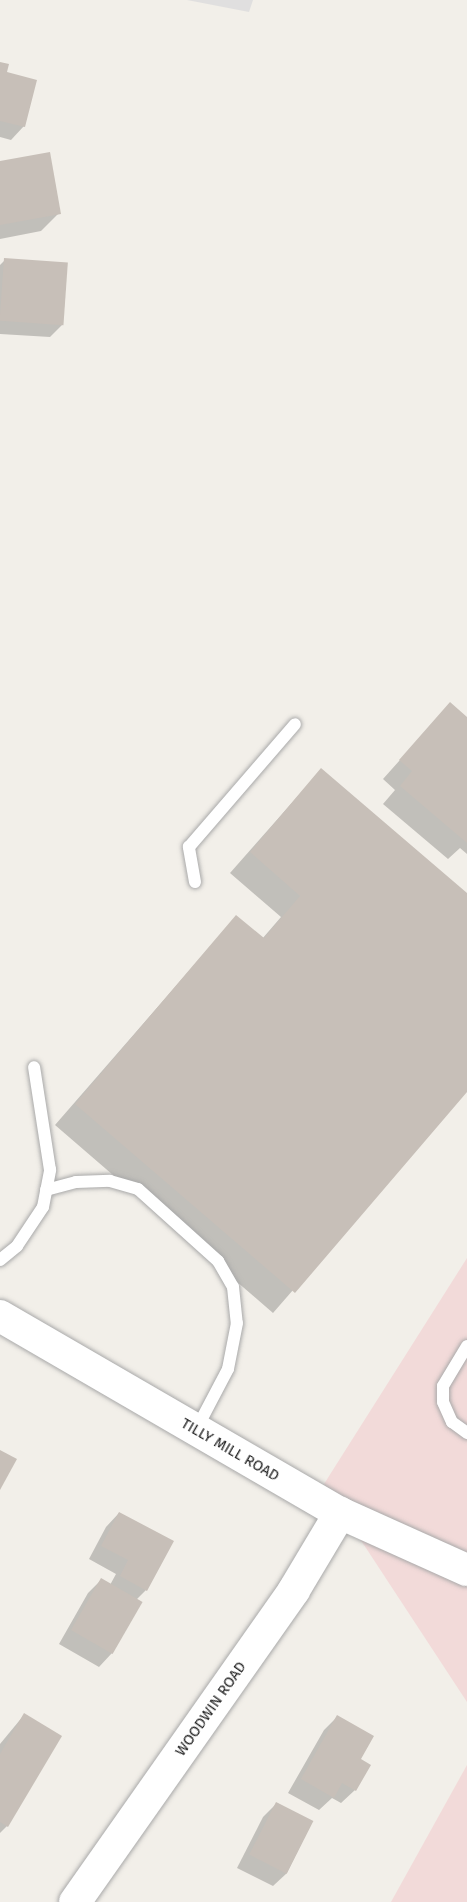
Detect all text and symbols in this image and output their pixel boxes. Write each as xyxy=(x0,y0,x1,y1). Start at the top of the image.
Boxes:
street label: TILLY MILL ROAD xyxy=(178,1415,282,1485)
street label: WOODWIN ROAD xyxy=(172,1658,250,1760)

